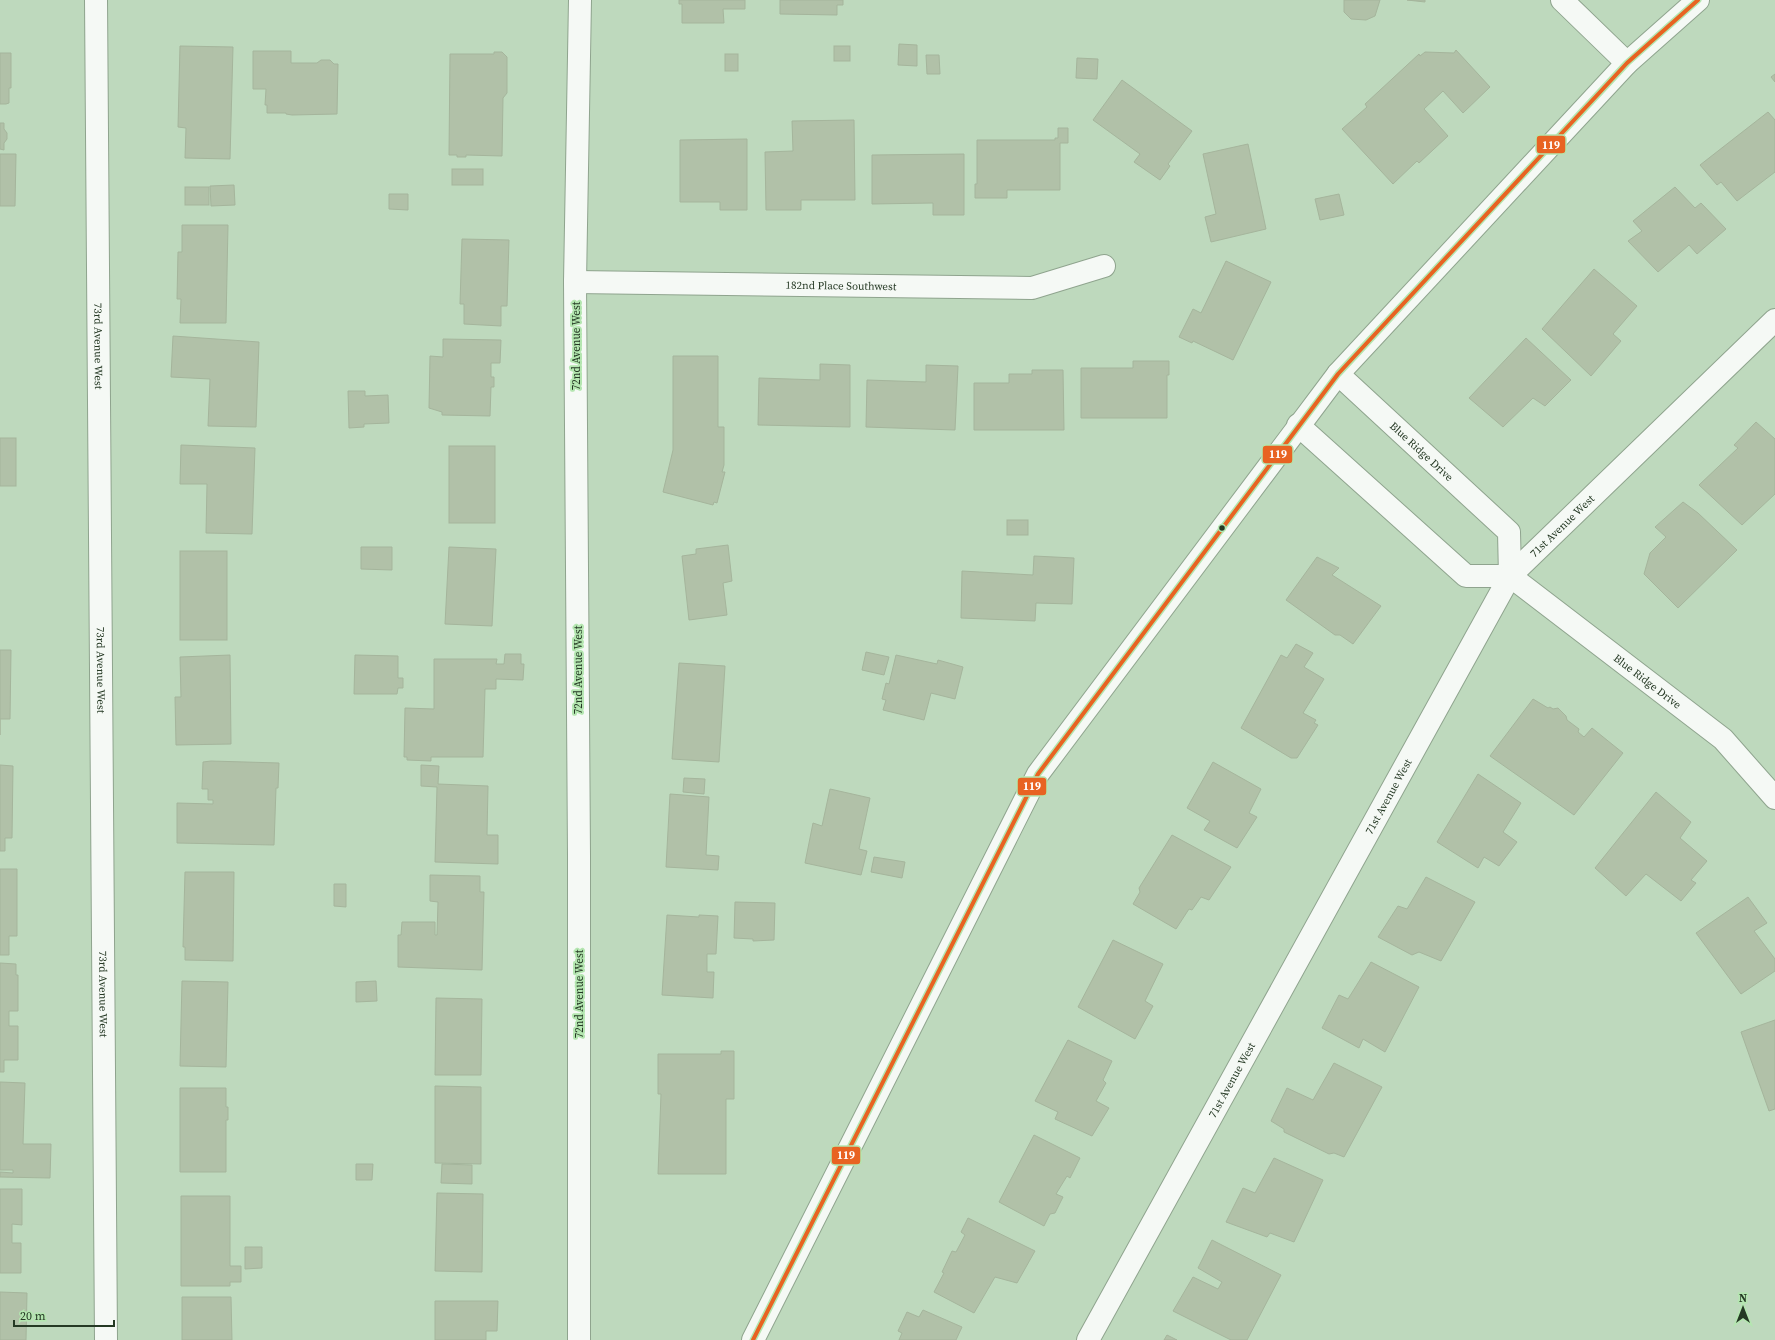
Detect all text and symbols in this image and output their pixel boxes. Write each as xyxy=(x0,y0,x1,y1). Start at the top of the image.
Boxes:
line badge: 119 xyxy=(1536,135,1566,154)
text: 119 xyxy=(1542,138,1560,153)
street label: 182nd Place Southwest xyxy=(785,277,897,294)
street label: 72nd Avenue West xyxy=(569,301,584,390)
street label: 73rd Avenue West xyxy=(91,303,106,390)
street label: Blue Ridge Drive xyxy=(1387,418,1457,485)
line badge: 119 xyxy=(1262,445,1293,464)
text: 119 xyxy=(1269,447,1287,462)
street label: 71st Avenue West xyxy=(1526,491,1598,560)
unlabelled marker xyxy=(1217,523,1227,533)
street label: 72nd Avenue West xyxy=(571,625,586,714)
street label: 73rd Avenue West xyxy=(93,627,109,714)
street label: Blue Ridge Drive xyxy=(1611,650,1685,712)
street label: 71st Avenue West xyxy=(1361,756,1415,837)
line badge: 119 xyxy=(1017,777,1047,796)
text: 119 xyxy=(1023,779,1041,794)
street label: 72nd Avenue West xyxy=(572,949,587,1038)
street label: 73rd Avenue West xyxy=(96,951,111,1038)
street label: 71st Avenue West xyxy=(1205,1039,1259,1120)
line badge: 119 xyxy=(831,1146,861,1165)
text: 119 xyxy=(837,1148,855,1163)
north arrow xyxy=(1723,1288,1763,1328)
text: N xyxy=(1739,1291,1747,1306)
scale bar xyxy=(14,1302,114,1328)
text: 20 m xyxy=(20,1308,46,1324)

